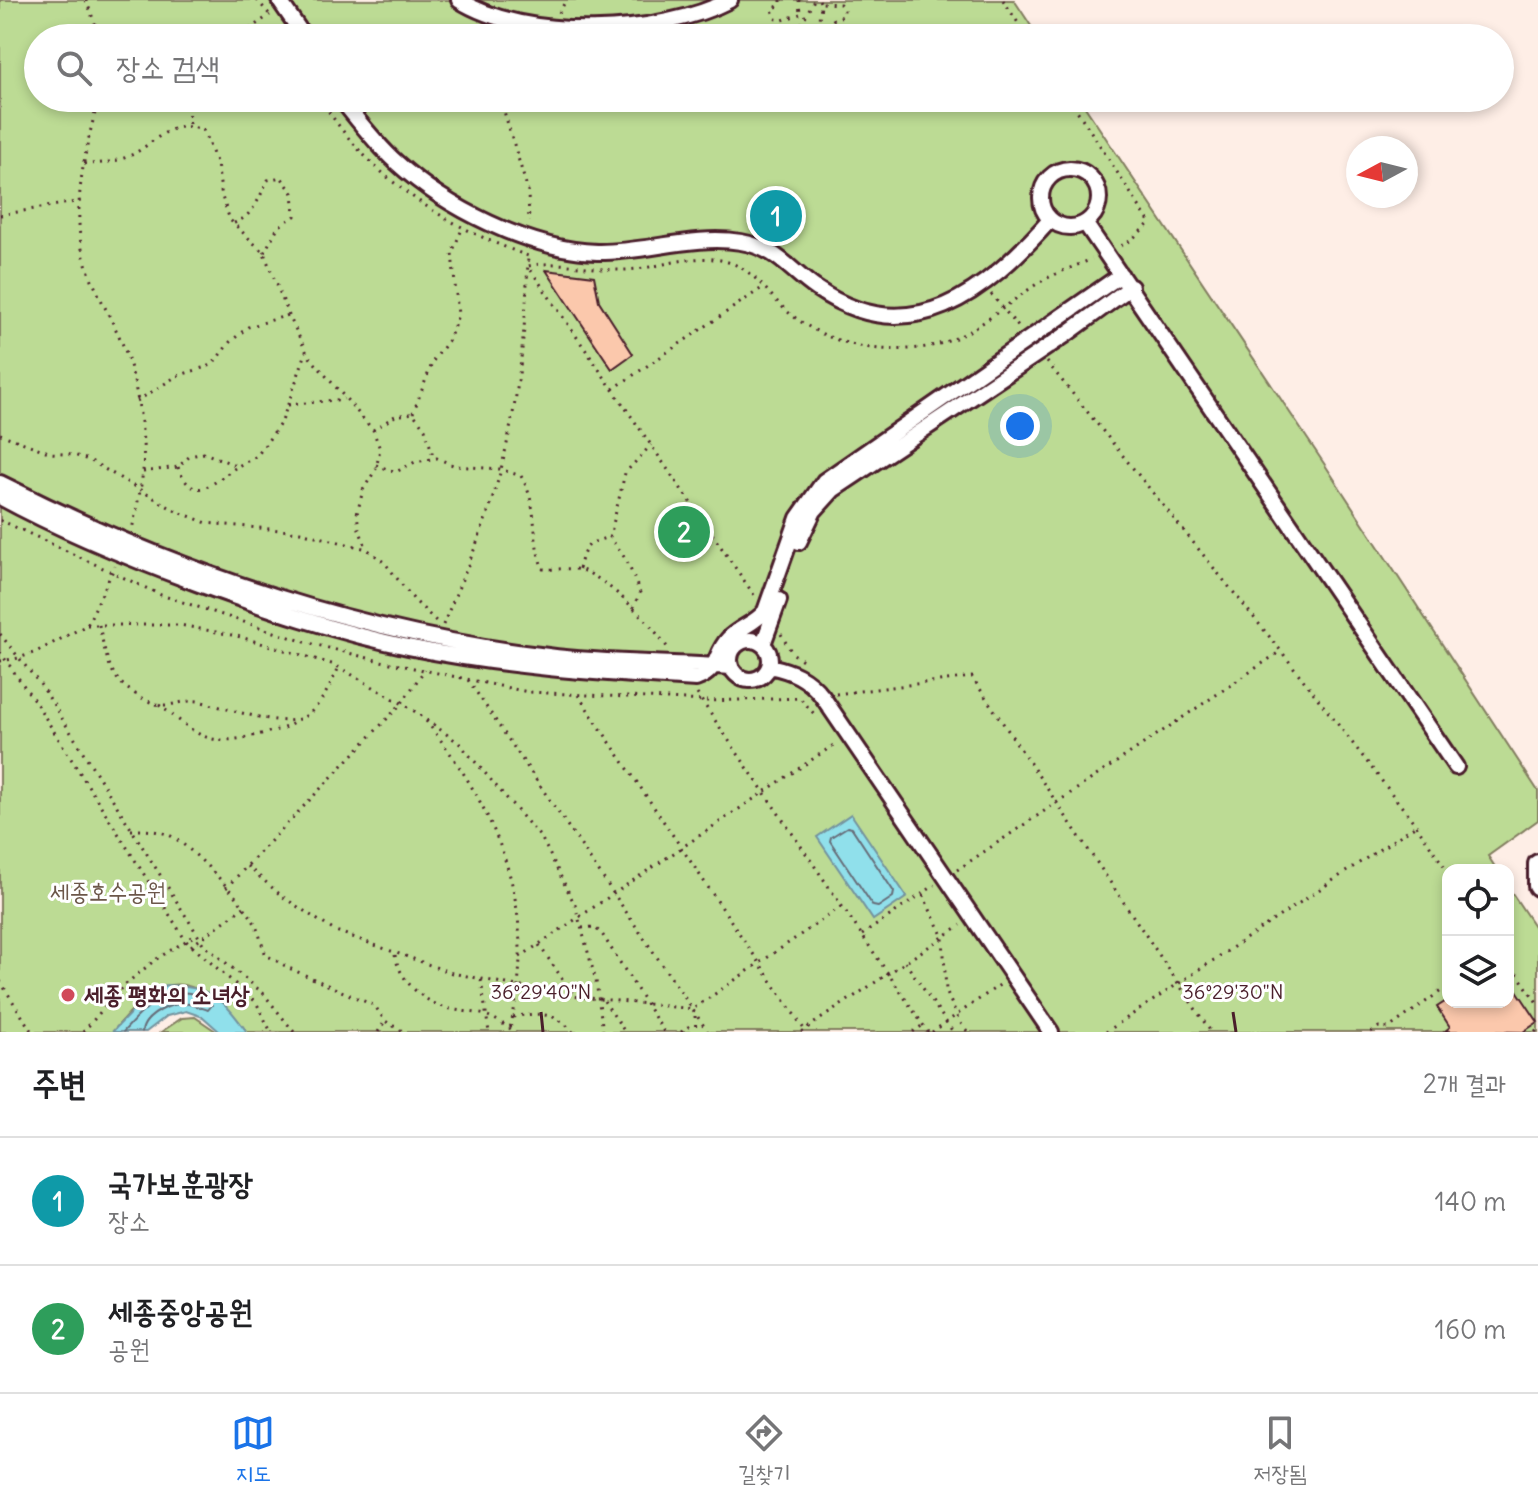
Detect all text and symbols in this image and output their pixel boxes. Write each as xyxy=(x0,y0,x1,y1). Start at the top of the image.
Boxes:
search box xyxy=(24,24,1514,112)
icon: search xyxy=(52,46,96,90)
text: 장소 검색 xyxy=(116,48,220,86)
north arrow xyxy=(1346,136,1418,208)
pin: 1 xyxy=(750,186,802,246)
your location xyxy=(1000,406,1040,446)
pin: 2 xyxy=(658,502,710,562)
map controls xyxy=(1442,864,1514,1008)
button: locate xyxy=(1442,864,1514,936)
park label: 세종호수공원 xyxy=(50,876,166,906)
button: layers xyxy=(1442,936,1514,1008)
place label: 세종 평화의 소녀상 xyxy=(83,979,251,1009)
text: 36°29'40"N xyxy=(491,979,591,1004)
text: 36°29'30"N xyxy=(1182,979,1284,1004)
marker: 세종 평화의 소녀상 xyxy=(59,986,77,1004)
text: 주변 xyxy=(32,1061,87,1104)
text: 2개 결과 xyxy=(1423,1067,1506,1100)
text: 국가보훈광장 xyxy=(108,1164,253,1202)
text: 1 xyxy=(53,1185,63,1218)
text: 140 m xyxy=(1435,1185,1506,1218)
text: 장소 xyxy=(108,1204,150,1237)
text: 세종중앙공원 xyxy=(108,1292,253,1330)
text: 2 xyxy=(51,1313,65,1346)
text: 160 m xyxy=(1435,1313,1506,1346)
text: 공원 xyxy=(108,1332,150,1365)
tab: 지도 xyxy=(231,1411,275,1488)
tab: 길찾기 xyxy=(738,1411,791,1488)
tab: 저장됨 xyxy=(1254,1411,1307,1488)

